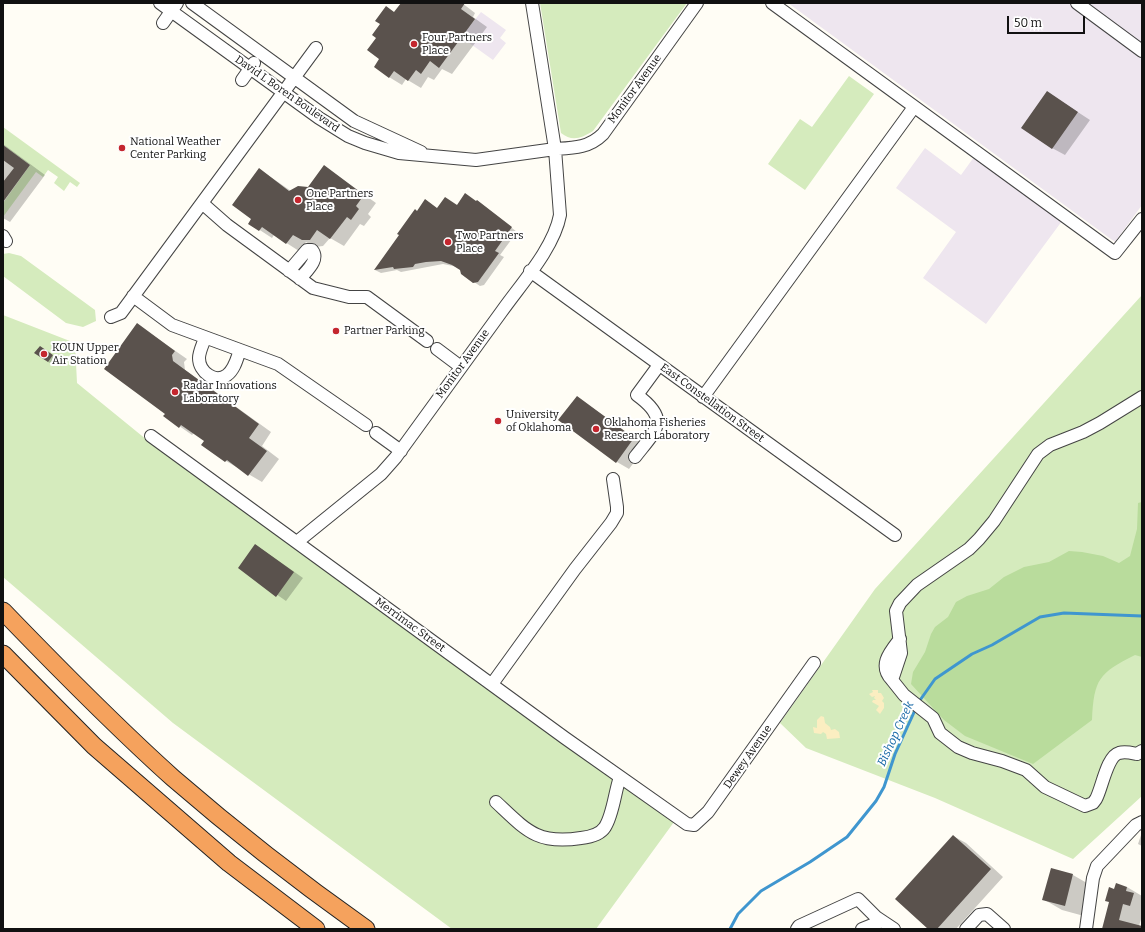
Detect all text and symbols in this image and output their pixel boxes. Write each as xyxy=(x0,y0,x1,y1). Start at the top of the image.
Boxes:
scale bar xyxy=(1009,8,1087,34)
text: 50 m xyxy=(1014,16,1042,30)
place label: Four Partners Place xyxy=(422,31,492,57)
marker: Four Partners Place xyxy=(409,39,419,49)
street label: Monitor Avenue xyxy=(606,52,664,126)
street label: David L Boren Boulevard xyxy=(232,53,342,135)
place label: National Weather Center Parking xyxy=(130,135,221,161)
marker: National Weather Center Parking xyxy=(117,143,127,153)
place label: One Partners Place xyxy=(306,187,373,213)
marker: One Partners Place xyxy=(293,195,303,205)
place label: Two Partners Place xyxy=(456,229,523,255)
marker: Two Partners Place xyxy=(443,237,453,247)
place label: Partner Parking xyxy=(344,324,425,338)
marker: Partner Parking xyxy=(331,326,341,336)
street label: Monitor Avenue xyxy=(434,327,492,401)
place label: KOUN Upper Air Station xyxy=(52,341,119,367)
marker: KOUN Upper Air Station xyxy=(39,349,49,359)
street label: East Constellation Street xyxy=(657,361,767,445)
place label: Radar Innovations Laboratory xyxy=(183,379,277,405)
marker: Radar Innovations Laboratory xyxy=(170,387,180,397)
place label: University of Oklahoma xyxy=(506,408,571,434)
marker: University of Oklahoma xyxy=(493,416,503,426)
place label: Oklahoma Fisheries Research Laboratory xyxy=(604,416,710,442)
marker: Oklahoma Fisheries Research Laboratory xyxy=(591,424,601,434)
street label: Merrimac Street xyxy=(372,595,448,655)
water label: Bishop Creek xyxy=(875,699,917,769)
street label: Dewey Avenue xyxy=(721,723,775,791)

